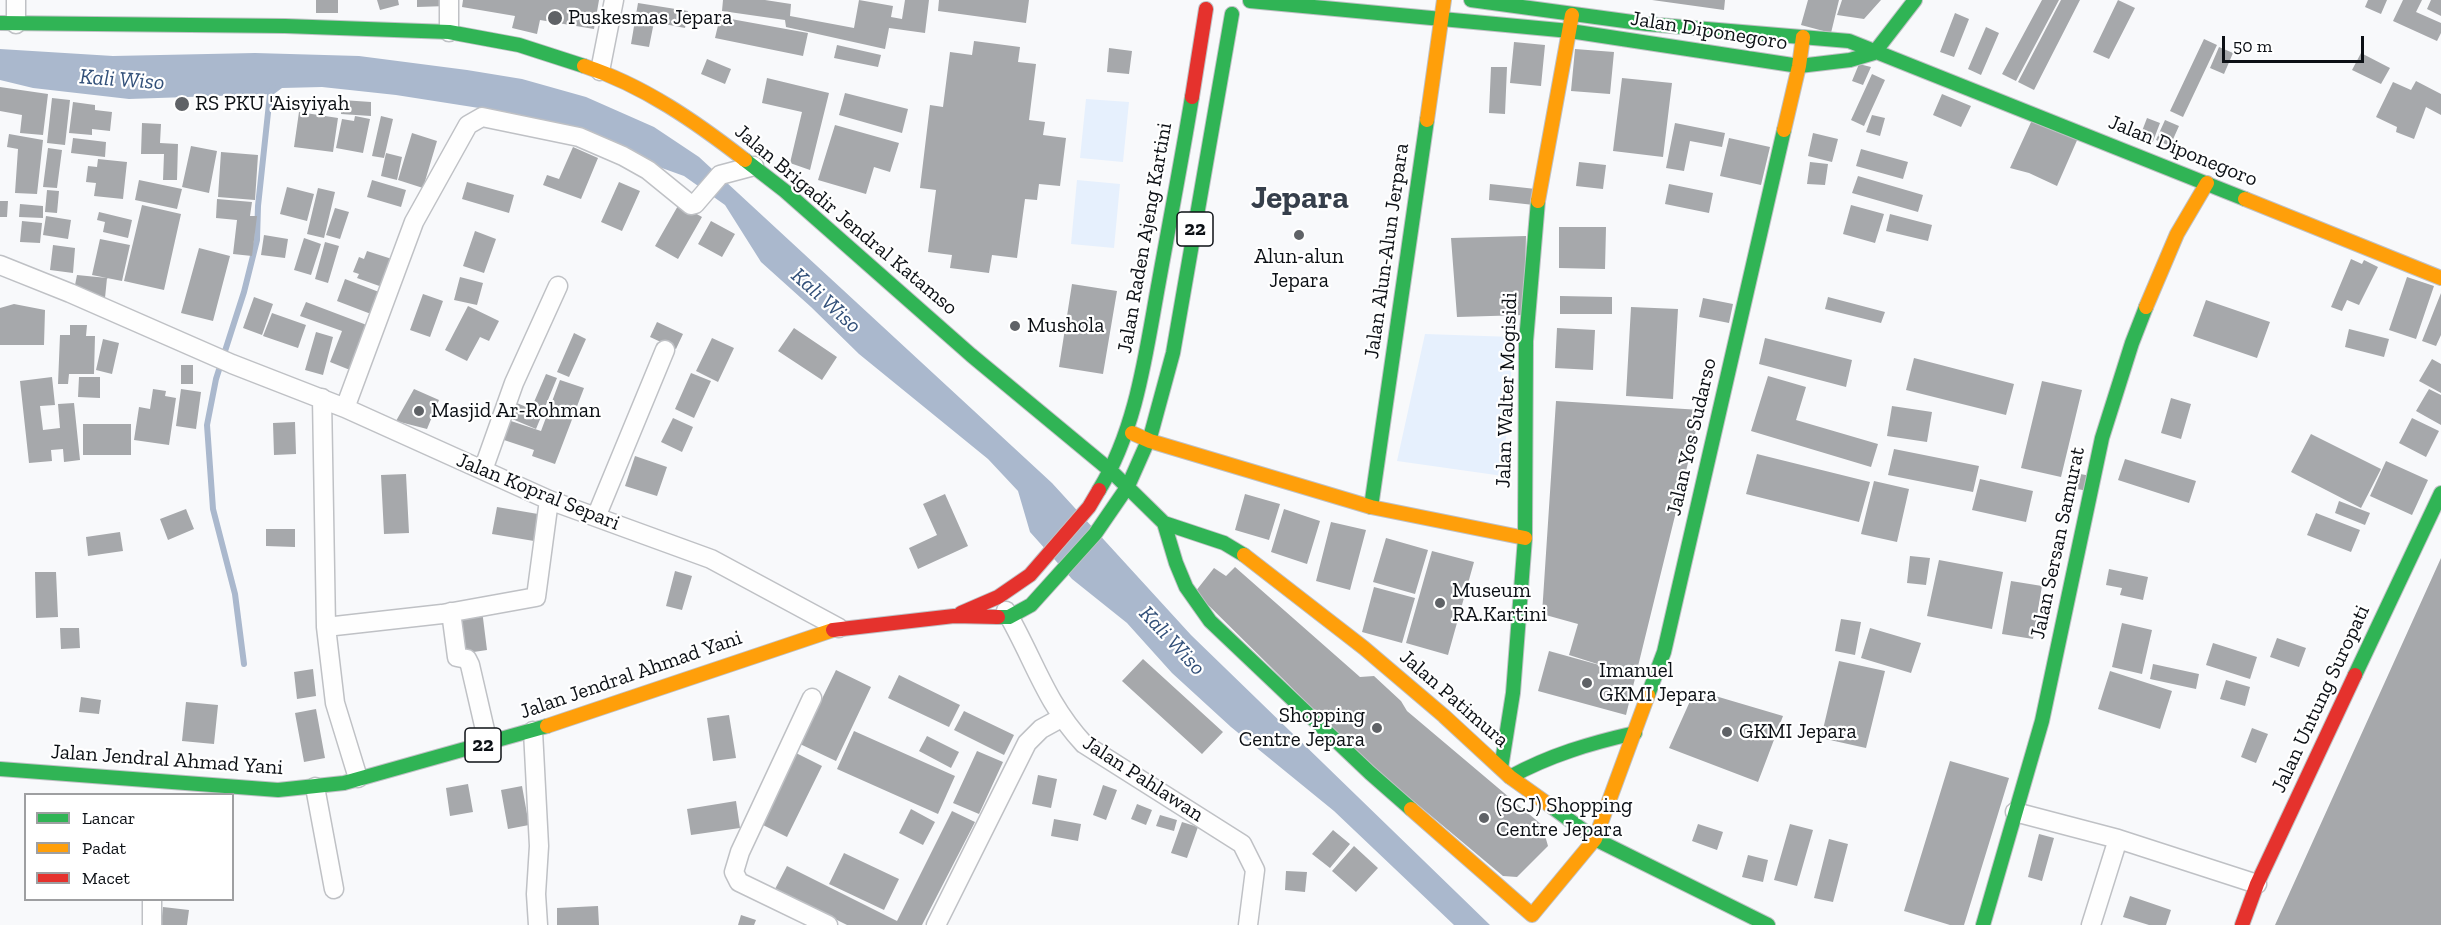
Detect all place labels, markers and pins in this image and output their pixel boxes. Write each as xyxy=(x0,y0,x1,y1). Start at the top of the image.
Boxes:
place label: Puskesmas Jepara xyxy=(568,5,732,31)
marker: Puskesmas Jepara xyxy=(546,9,564,27)
place label: RS PKU 'Aisyiyah xyxy=(195,91,349,117)
marker: RS PKU 'Aisyiyah xyxy=(173,95,191,113)
marker: Alun-alun Jepara xyxy=(1292,228,1306,242)
place label: Alun-alun Jepara xyxy=(1254,244,1344,294)
place label: Mushola xyxy=(1027,313,1104,339)
marker: Mushola xyxy=(1008,319,1022,333)
place label: Masjid Ar-Rohman xyxy=(431,398,601,424)
marker: Masjid Ar-Rohman xyxy=(412,404,426,418)
place label: Museum RA.Kartini xyxy=(1452,578,1547,628)
marker: Museum RA.Kartini xyxy=(1433,596,1447,610)
place label: Imanuel GKMI Jepara xyxy=(1599,658,1717,708)
marker: Imanuel GKMI Jepara xyxy=(1580,676,1594,690)
place label: Shopping Centre Jepara xyxy=(1239,703,1365,753)
place label: GKMI Jepara xyxy=(1739,719,1857,745)
marker: Shopping Centre Jepara xyxy=(1370,721,1384,735)
marker: GKMI Jepara xyxy=(1720,725,1734,739)
place label: (SCJ) Shopping Centre Jepara xyxy=(1496,793,1632,843)
marker: (SCJ) Shopping Centre Jepara xyxy=(1477,811,1491,825)

